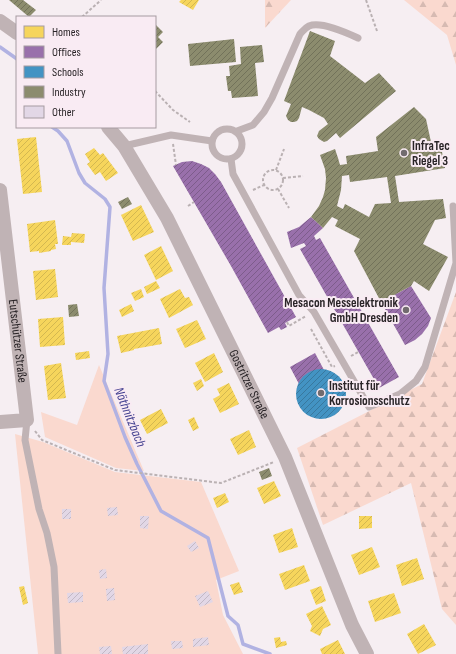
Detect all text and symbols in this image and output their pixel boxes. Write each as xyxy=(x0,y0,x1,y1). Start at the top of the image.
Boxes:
legend xyxy=(16,16,156,128)
text: Homes xyxy=(52,25,80,40)
text: Offices xyxy=(52,45,81,60)
text: Schools xyxy=(52,65,84,80)
text: Industry xyxy=(52,85,86,100)
text: Other xyxy=(52,105,76,120)
place label: InfraTec Riegel 3 xyxy=(412,138,450,169)
marker: InfraTec Riegel 3 xyxy=(399,148,409,158)
place label: Mesacon Messelektronik GmbH Dresden xyxy=(284,295,399,326)
street label: Eutschützer Straße xyxy=(5,298,31,384)
marker: Mesacon Messelektronik GmbH Dresden xyxy=(401,305,411,315)
street label: Gostritzer Straße xyxy=(225,347,273,421)
place label: Institut für Korrosionsschutz xyxy=(329,378,410,409)
water label: Nöthnitzbach xyxy=(110,385,150,450)
marker: Institut für Korrosionsschutz xyxy=(316,388,326,398)

